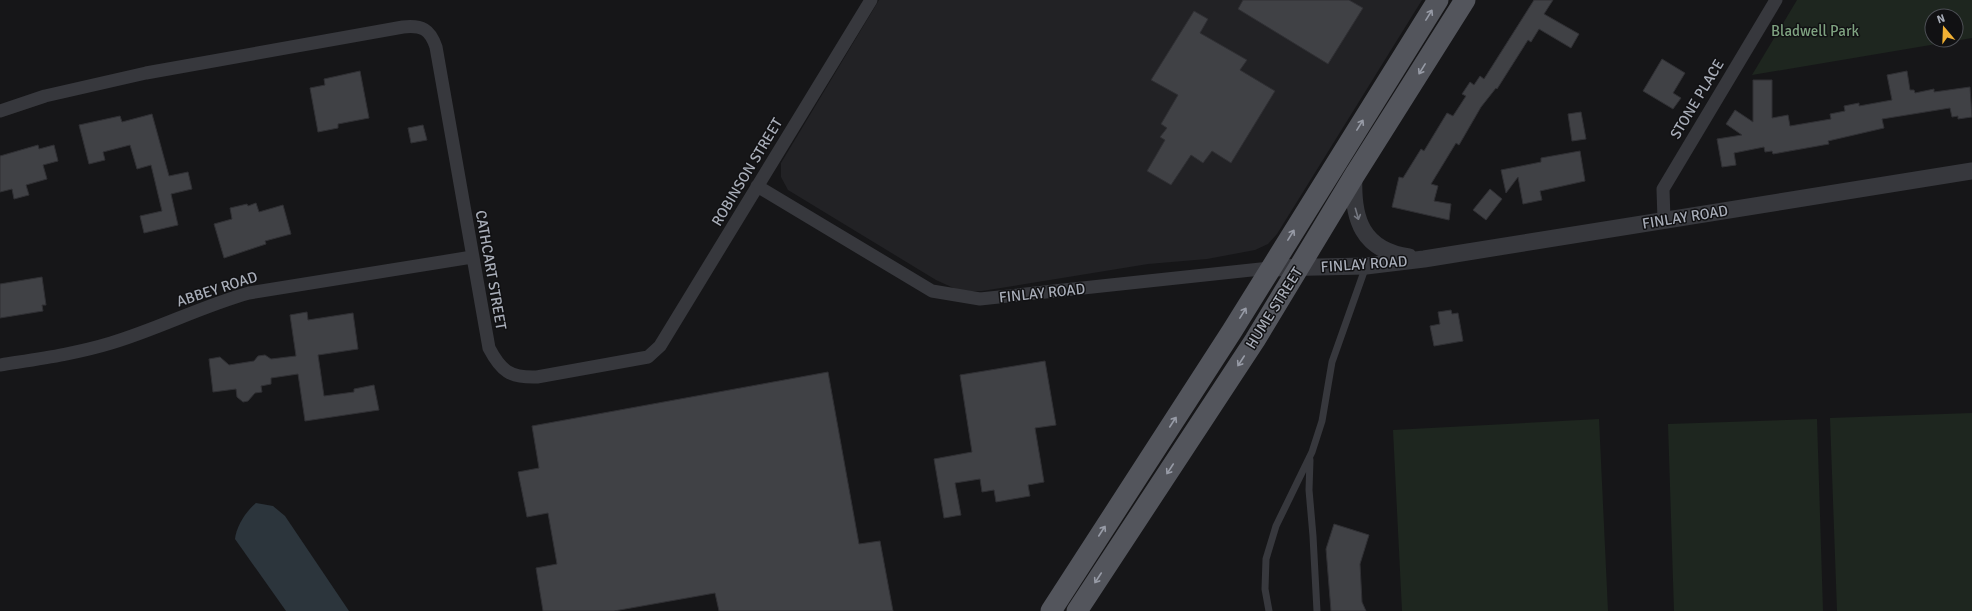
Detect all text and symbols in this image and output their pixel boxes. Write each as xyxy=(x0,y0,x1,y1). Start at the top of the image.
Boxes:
north arrow xyxy=(1924,8,1964,48)
one-way arrow xyxy=(1425,9,1433,21)
text: N xyxy=(1935,12,1947,26)
park label: Bladwell Park xyxy=(1771,22,1859,40)
street label: STONE PLACE xyxy=(1666,56,1728,142)
one-way arrow xyxy=(1418,63,1426,74)
street label: ROBINSON STREET xyxy=(708,114,787,229)
one-way arrow xyxy=(1356,120,1364,131)
street label: FINLAY ROAD xyxy=(1641,201,1729,233)
one-way arrow xyxy=(1353,208,1361,221)
street label: CATHCART STREET xyxy=(472,209,510,332)
one-way arrow xyxy=(1287,230,1295,241)
street label: FINLAY ROAD xyxy=(1320,252,1408,276)
street label: HUME STREET xyxy=(1242,263,1307,352)
street label: ABBEY ROAD xyxy=(174,267,260,311)
street label: FINLAY ROAD xyxy=(998,280,1086,306)
one-way arrow xyxy=(1240,307,1248,319)
one-way arrow xyxy=(1237,355,1245,366)
one-way arrow xyxy=(1169,417,1177,428)
one-way arrow xyxy=(1166,464,1174,475)
one-way arrow xyxy=(1099,525,1107,537)
one-way arrow xyxy=(1094,572,1102,583)

